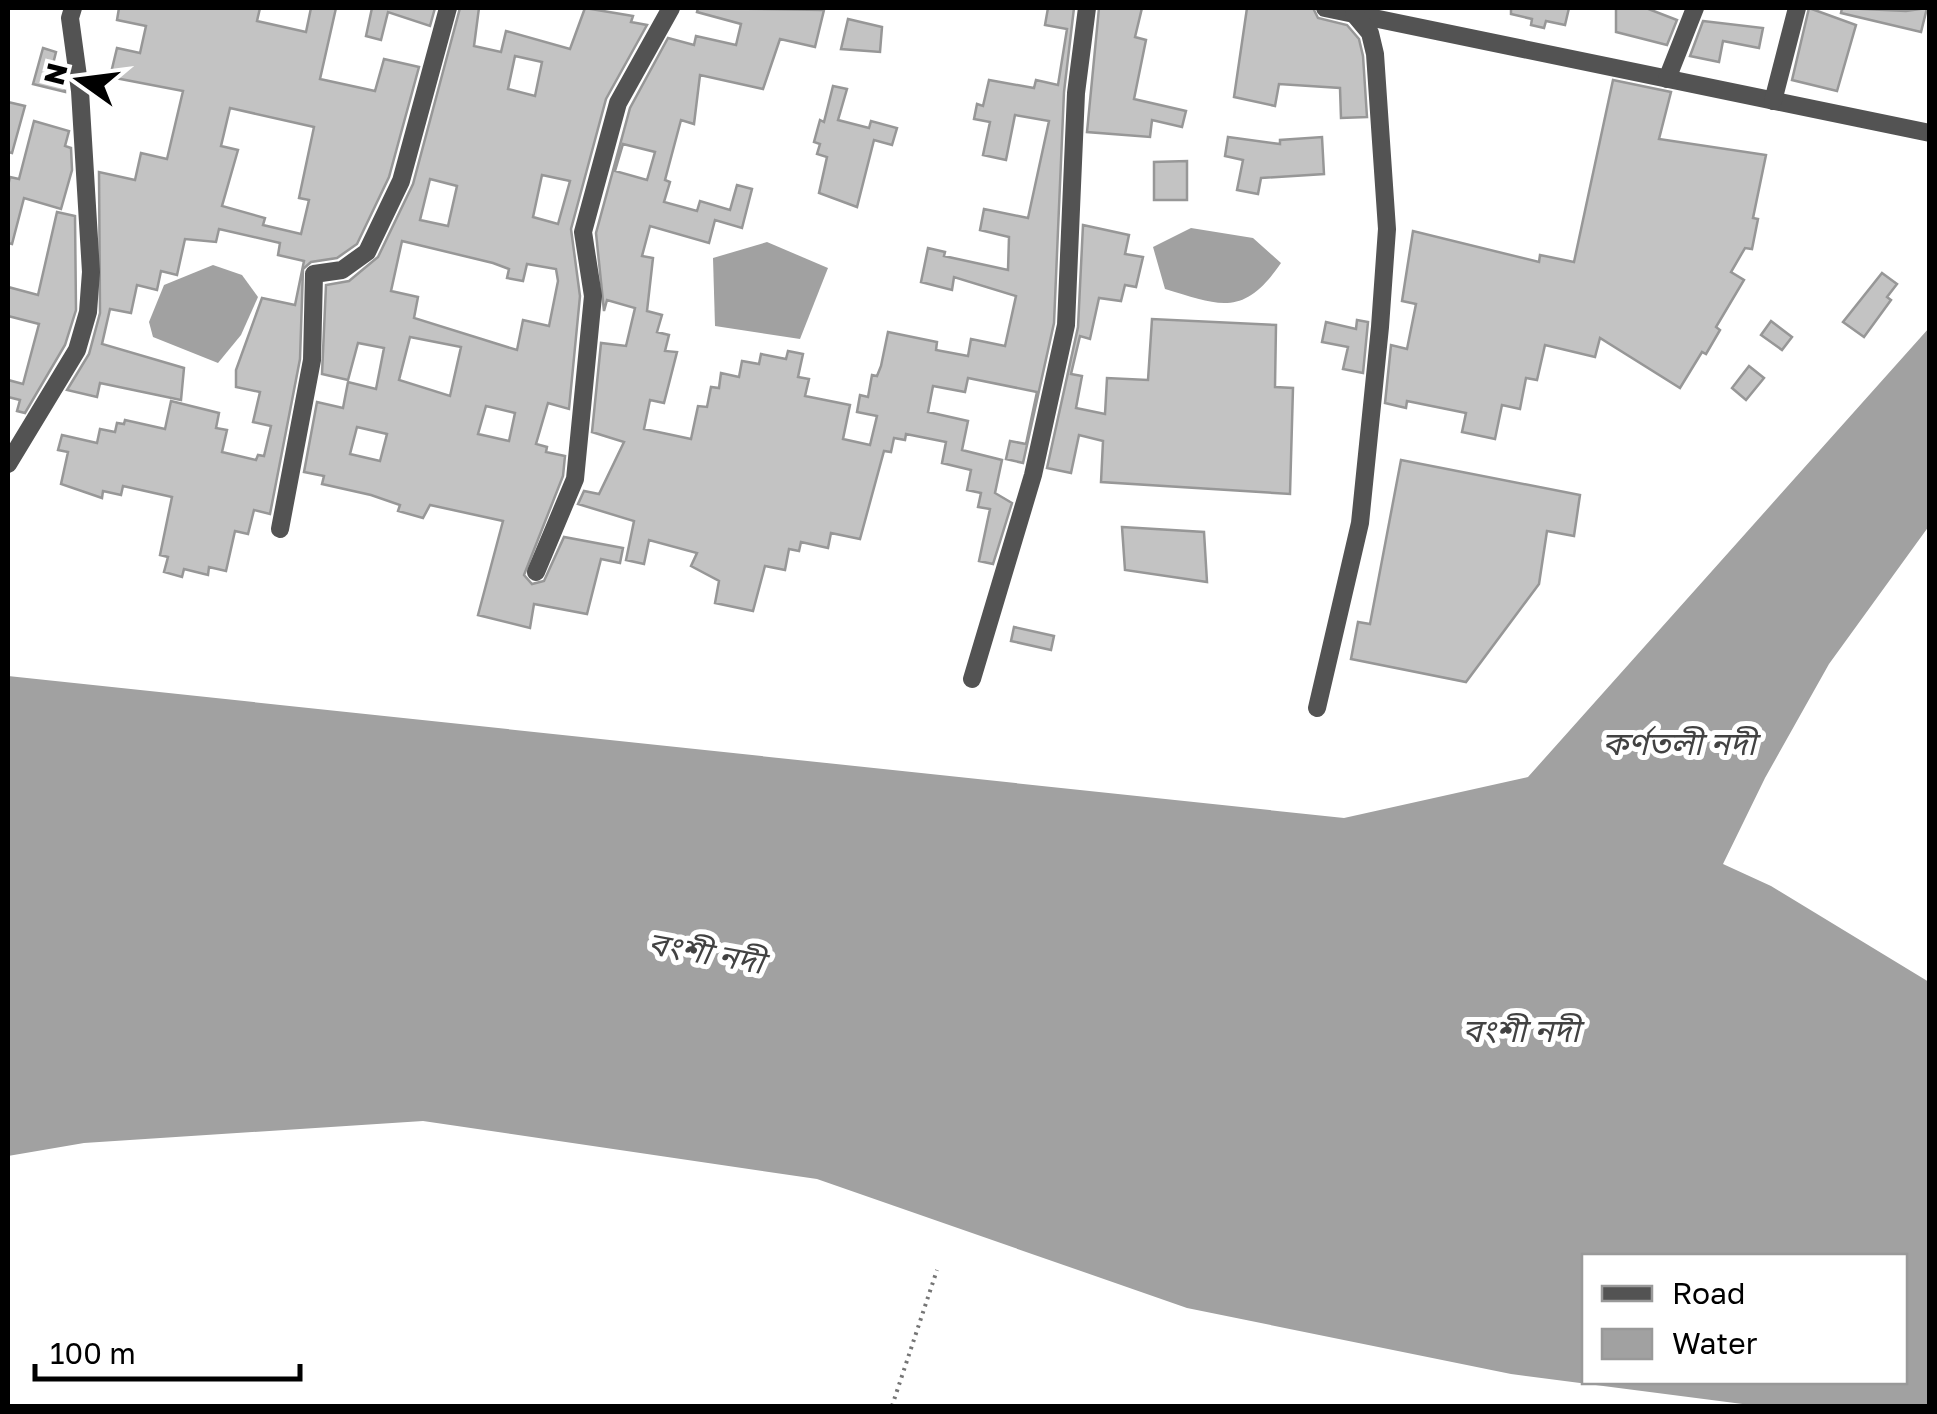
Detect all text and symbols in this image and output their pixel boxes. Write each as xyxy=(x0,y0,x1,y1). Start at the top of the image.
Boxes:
north arrow xyxy=(30,30,130,130)
text: N xyxy=(37,60,74,88)
water label: কর্ণতলী নদী xyxy=(1602,724,1761,762)
water label: বংশী নদী xyxy=(645,923,772,982)
water label: বংশী নদী xyxy=(1463,1011,1585,1049)
legend xyxy=(1582,1254,1907,1384)
text: Road xyxy=(1672,1275,1746,1311)
scale bar xyxy=(35,1319,300,1381)
text: Water xyxy=(1672,1325,1758,1361)
text: 100 m xyxy=(50,1335,136,1371)

